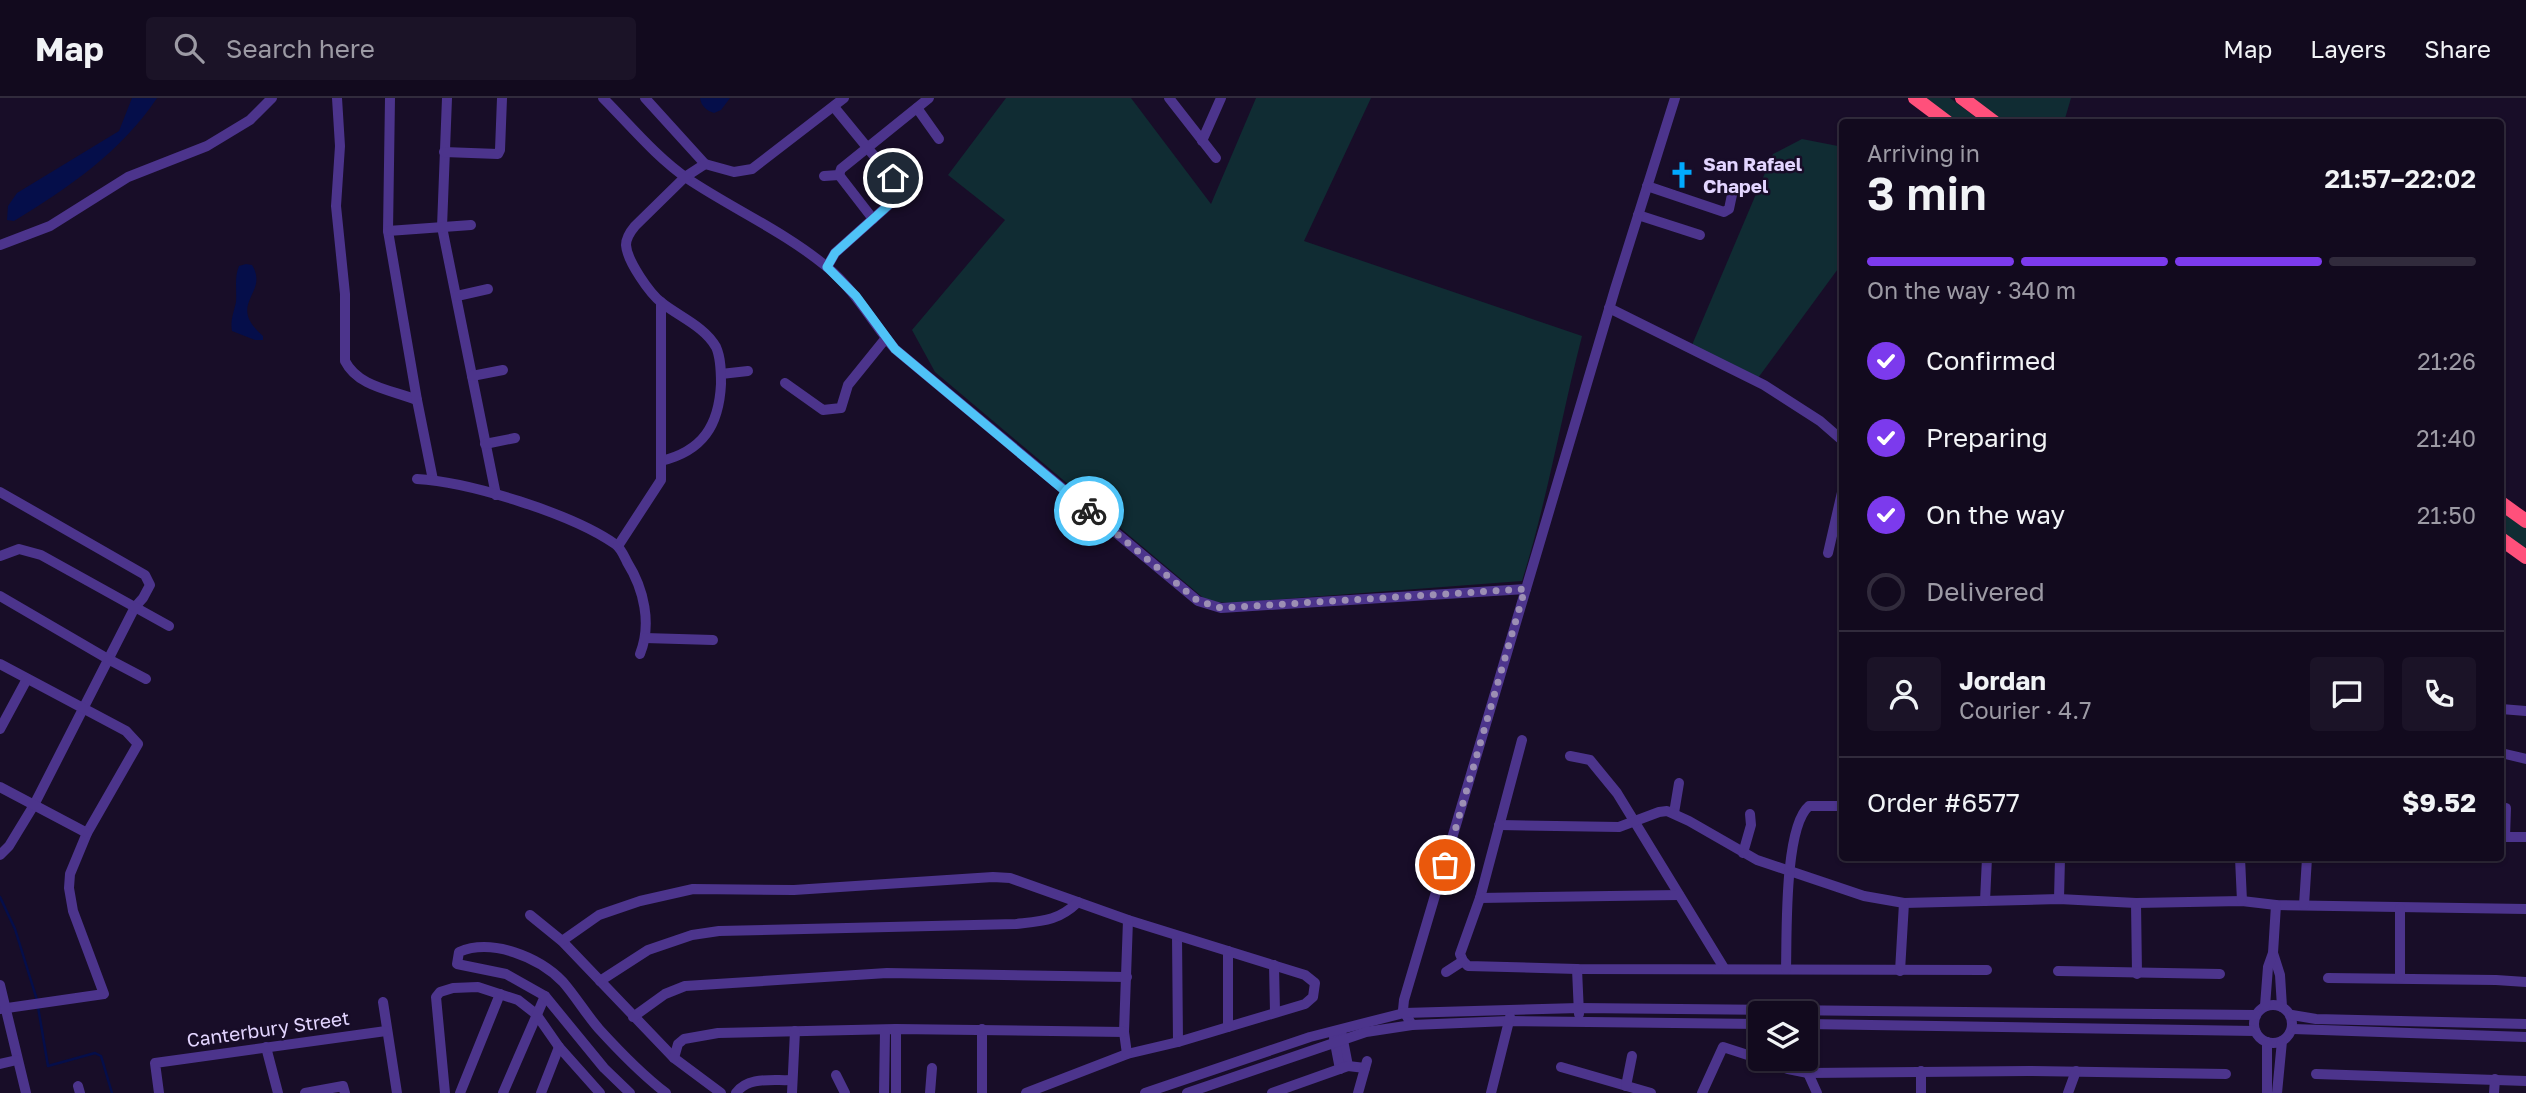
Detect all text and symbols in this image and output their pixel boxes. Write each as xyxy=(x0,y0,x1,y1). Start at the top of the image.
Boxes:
search box xyxy=(146,17,636,80)
text: Map xyxy=(35,29,104,68)
icon: search xyxy=(170,29,208,67)
text: Search here xyxy=(226,33,375,64)
text: Map xyxy=(2223,34,2272,63)
text: Layers xyxy=(2310,34,2386,63)
text: Share xyxy=(2424,34,2491,63)
text: Arriving in xyxy=(1867,139,1980,167)
pin xyxy=(863,148,923,208)
place label: San Rafael Chapel xyxy=(1703,152,1802,197)
icon: home xyxy=(874,159,912,197)
church icon: San Rafael Chapel xyxy=(1667,160,1697,190)
text: 21:57–22:02 xyxy=(2324,163,2476,194)
text: 3 min xyxy=(1867,165,1987,220)
text: On the way · 340 m xyxy=(1867,276,2076,304)
icon: check xyxy=(1867,342,1905,380)
text: Confirmed xyxy=(1926,345,2056,376)
text: 21:26 xyxy=(2417,347,2476,375)
icon: check xyxy=(1867,419,1905,457)
text: Preparing xyxy=(1926,422,2048,453)
text: 21:40 xyxy=(2416,424,2476,452)
courier xyxy=(1054,476,1124,546)
icon: bike xyxy=(1070,492,1108,530)
icon: check xyxy=(1867,496,1905,534)
text: On the way xyxy=(1926,499,2065,530)
text: 21:50 xyxy=(2417,501,2476,529)
text: Delivered xyxy=(1926,576,2045,607)
button: person xyxy=(1867,657,1941,731)
button: chat xyxy=(2310,657,2384,731)
button: phone xyxy=(2402,657,2476,731)
text: Jordan xyxy=(1959,665,2046,696)
text: Courier · 4.7 xyxy=(1959,696,2091,724)
text: Order #6577 xyxy=(1867,787,2020,818)
text: $9.52 xyxy=(2402,787,2476,818)
pin xyxy=(1415,835,1475,895)
icon: bag xyxy=(1426,846,1464,884)
map controls xyxy=(1748,1001,1818,1071)
button: layers xyxy=(1748,1001,1818,1071)
street label: Canterbury Street xyxy=(185,1006,351,1051)

